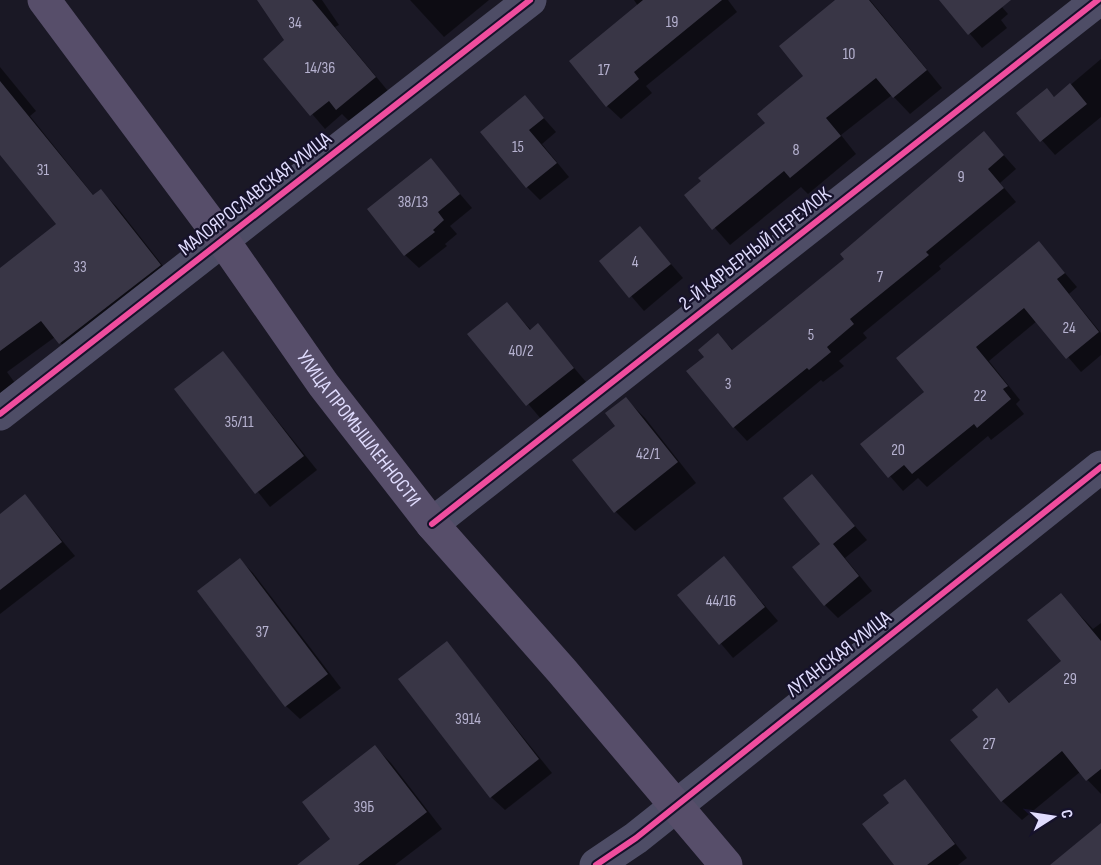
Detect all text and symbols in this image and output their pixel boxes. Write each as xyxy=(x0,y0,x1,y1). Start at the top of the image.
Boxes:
house number: 19 xyxy=(666,13,678,32)
house number: 34 xyxy=(288,14,302,33)
house number: 10 xyxy=(843,45,855,64)
house number: 14/36 xyxy=(305,59,335,78)
house number: 17 xyxy=(598,61,611,80)
street label: МАЛОЯРОСЛАВСКАЯ УЛИЦА xyxy=(174,127,336,261)
house number: 15 xyxy=(512,138,524,157)
house number: 8 xyxy=(792,141,800,160)
house number: 31 xyxy=(37,161,50,180)
house number: 9 xyxy=(957,168,965,187)
street label: 2-Й КАРЬЕРНЫЙ ПЕРЕУЛОК xyxy=(674,182,836,316)
house number: 38/13 xyxy=(398,193,428,212)
house number: 4 xyxy=(632,253,639,272)
house number: 33 xyxy=(73,258,87,277)
house number: 7 xyxy=(877,268,884,287)
house number: 24 xyxy=(1062,319,1076,338)
house number: 5 xyxy=(808,326,814,345)
house number: 40/2 xyxy=(508,342,534,361)
street label: УЛИЦА ПРОМЫШЛЕННОСТИ xyxy=(292,346,426,511)
house number: 3 xyxy=(725,375,731,394)
house number: 22 xyxy=(973,387,987,406)
house number: 35/11 xyxy=(225,413,254,432)
house number: 20 xyxy=(891,441,905,460)
house number: 42/1 xyxy=(636,445,660,464)
house number: 44/16 xyxy=(706,592,736,611)
street label: ЛУГАНСКАЯ УЛИЦА xyxy=(781,605,896,703)
house number: 37 xyxy=(255,623,269,642)
house number: 29 xyxy=(1063,670,1077,689)
house number: 3914 xyxy=(455,710,481,729)
house number: 27 xyxy=(982,735,996,754)
north arrow xyxy=(1023,787,1083,847)
house number: 39Б xyxy=(354,798,374,817)
text: С xyxy=(1056,808,1076,820)

